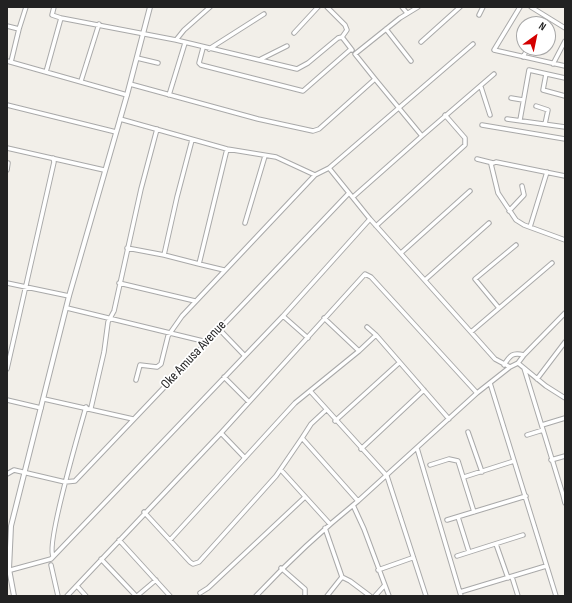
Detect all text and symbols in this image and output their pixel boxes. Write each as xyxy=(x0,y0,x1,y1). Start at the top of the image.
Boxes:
north arrow xyxy=(516,16,556,56)
text: N xyxy=(536,19,548,33)
street label: Oke Amusa Avenue xyxy=(158,317,230,393)

